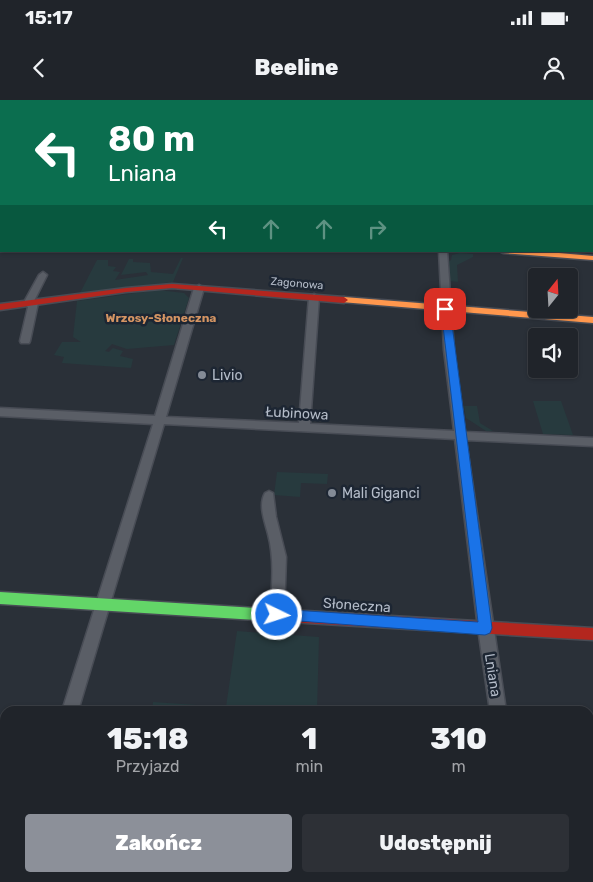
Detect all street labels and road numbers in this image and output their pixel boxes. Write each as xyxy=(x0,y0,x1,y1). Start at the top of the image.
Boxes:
street label: Zagonowa xyxy=(270,275,324,292)
street label: Łubinowa xyxy=(265,403,329,424)
street label: Słoneczna xyxy=(322,595,391,616)
street label: Lniana xyxy=(481,652,504,698)

